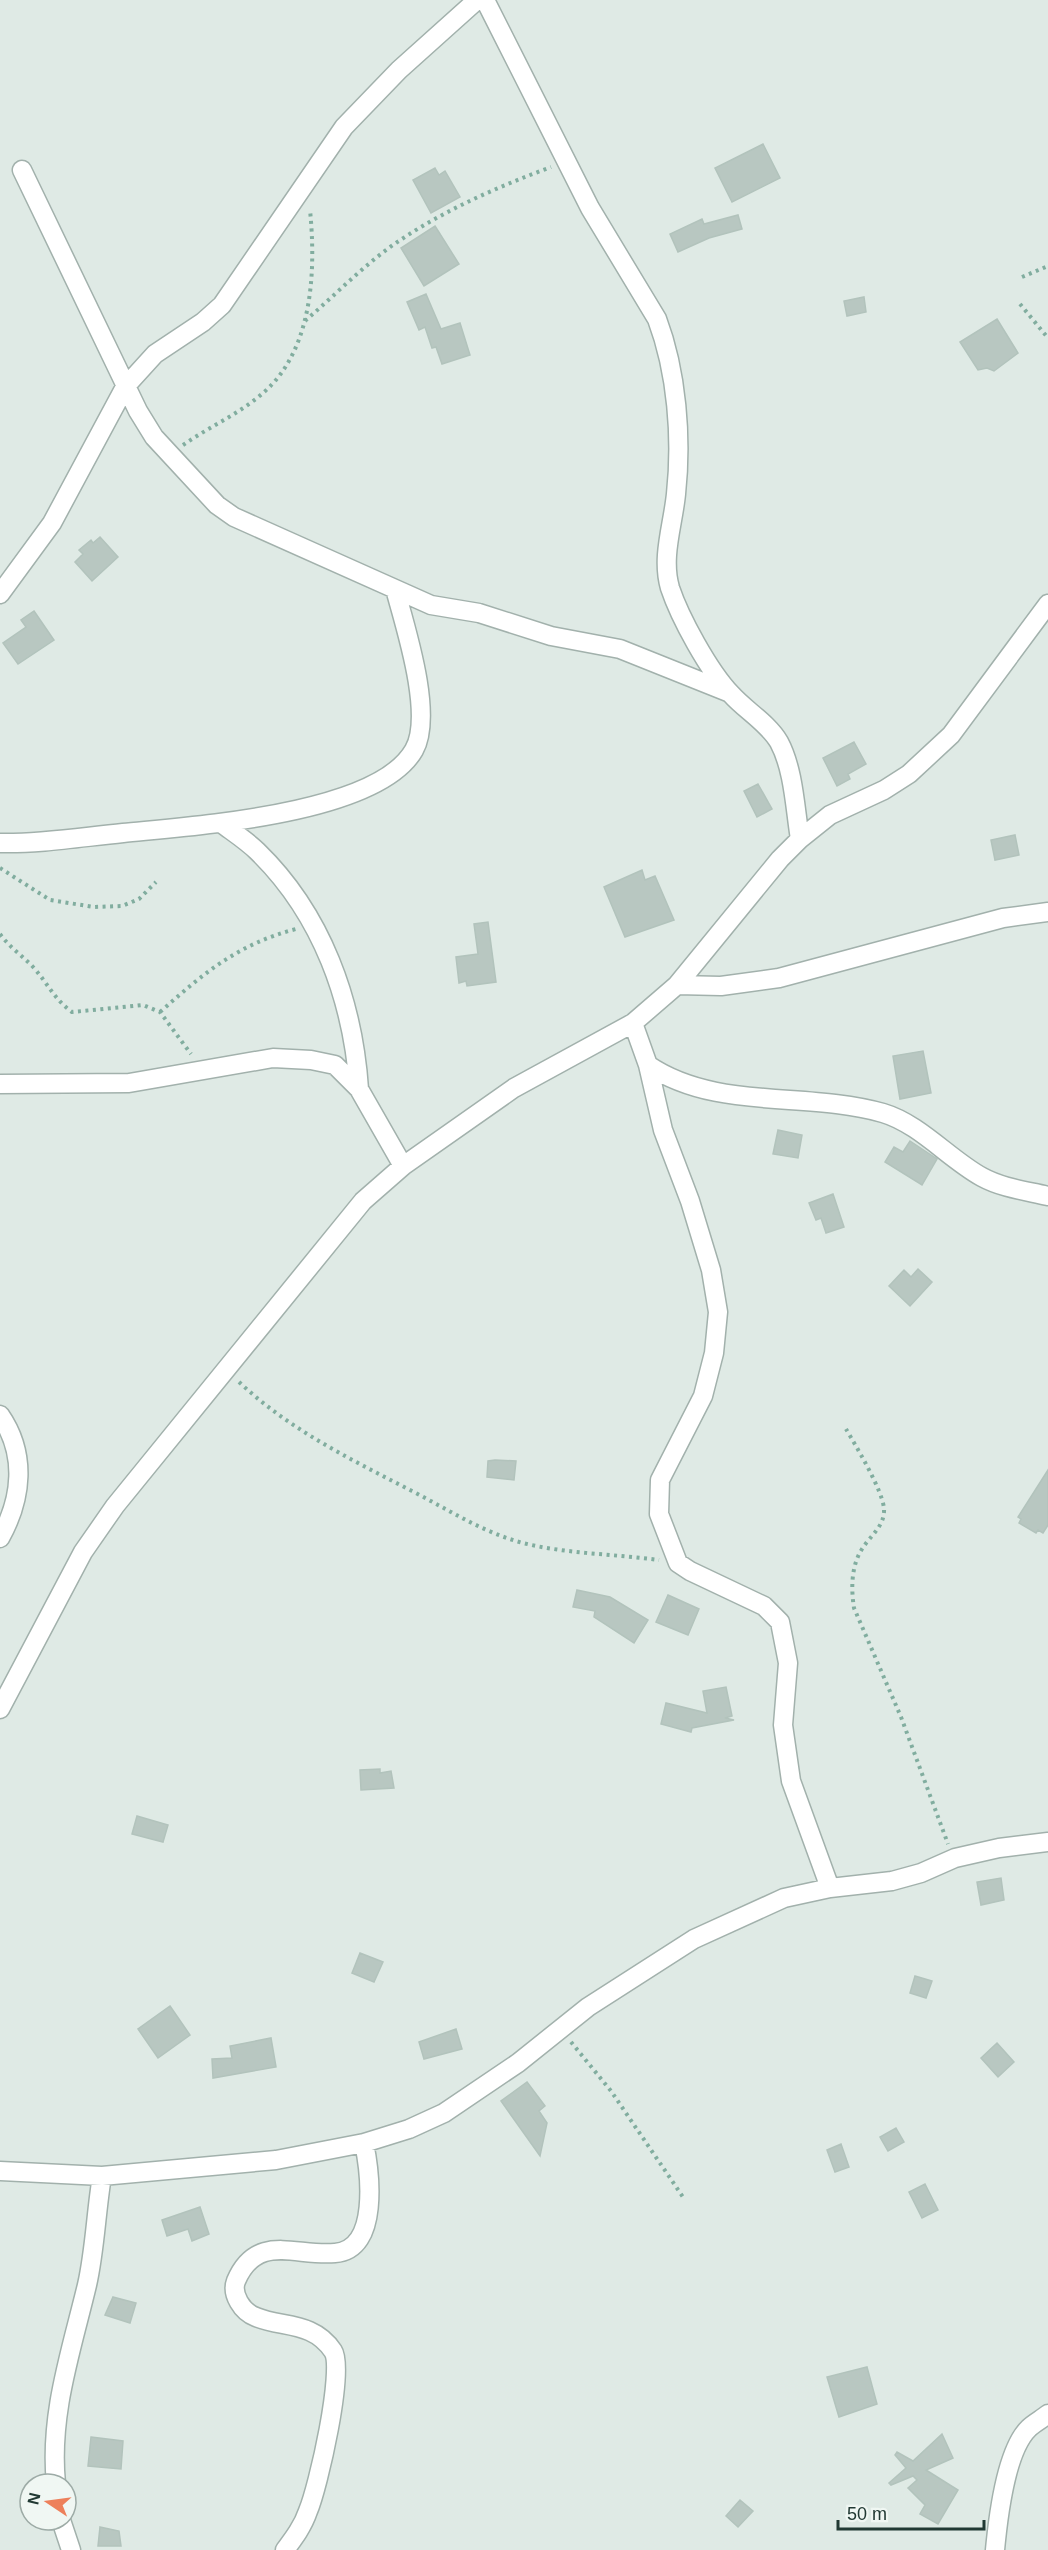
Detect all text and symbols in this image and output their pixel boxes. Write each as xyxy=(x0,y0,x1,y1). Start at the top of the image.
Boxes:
north arrow xyxy=(18,2472,78,2532)
text: N xyxy=(24,2491,43,2506)
scale bar xyxy=(838,2493,984,2531)
text: 50 m xyxy=(847,2504,887,2524)

